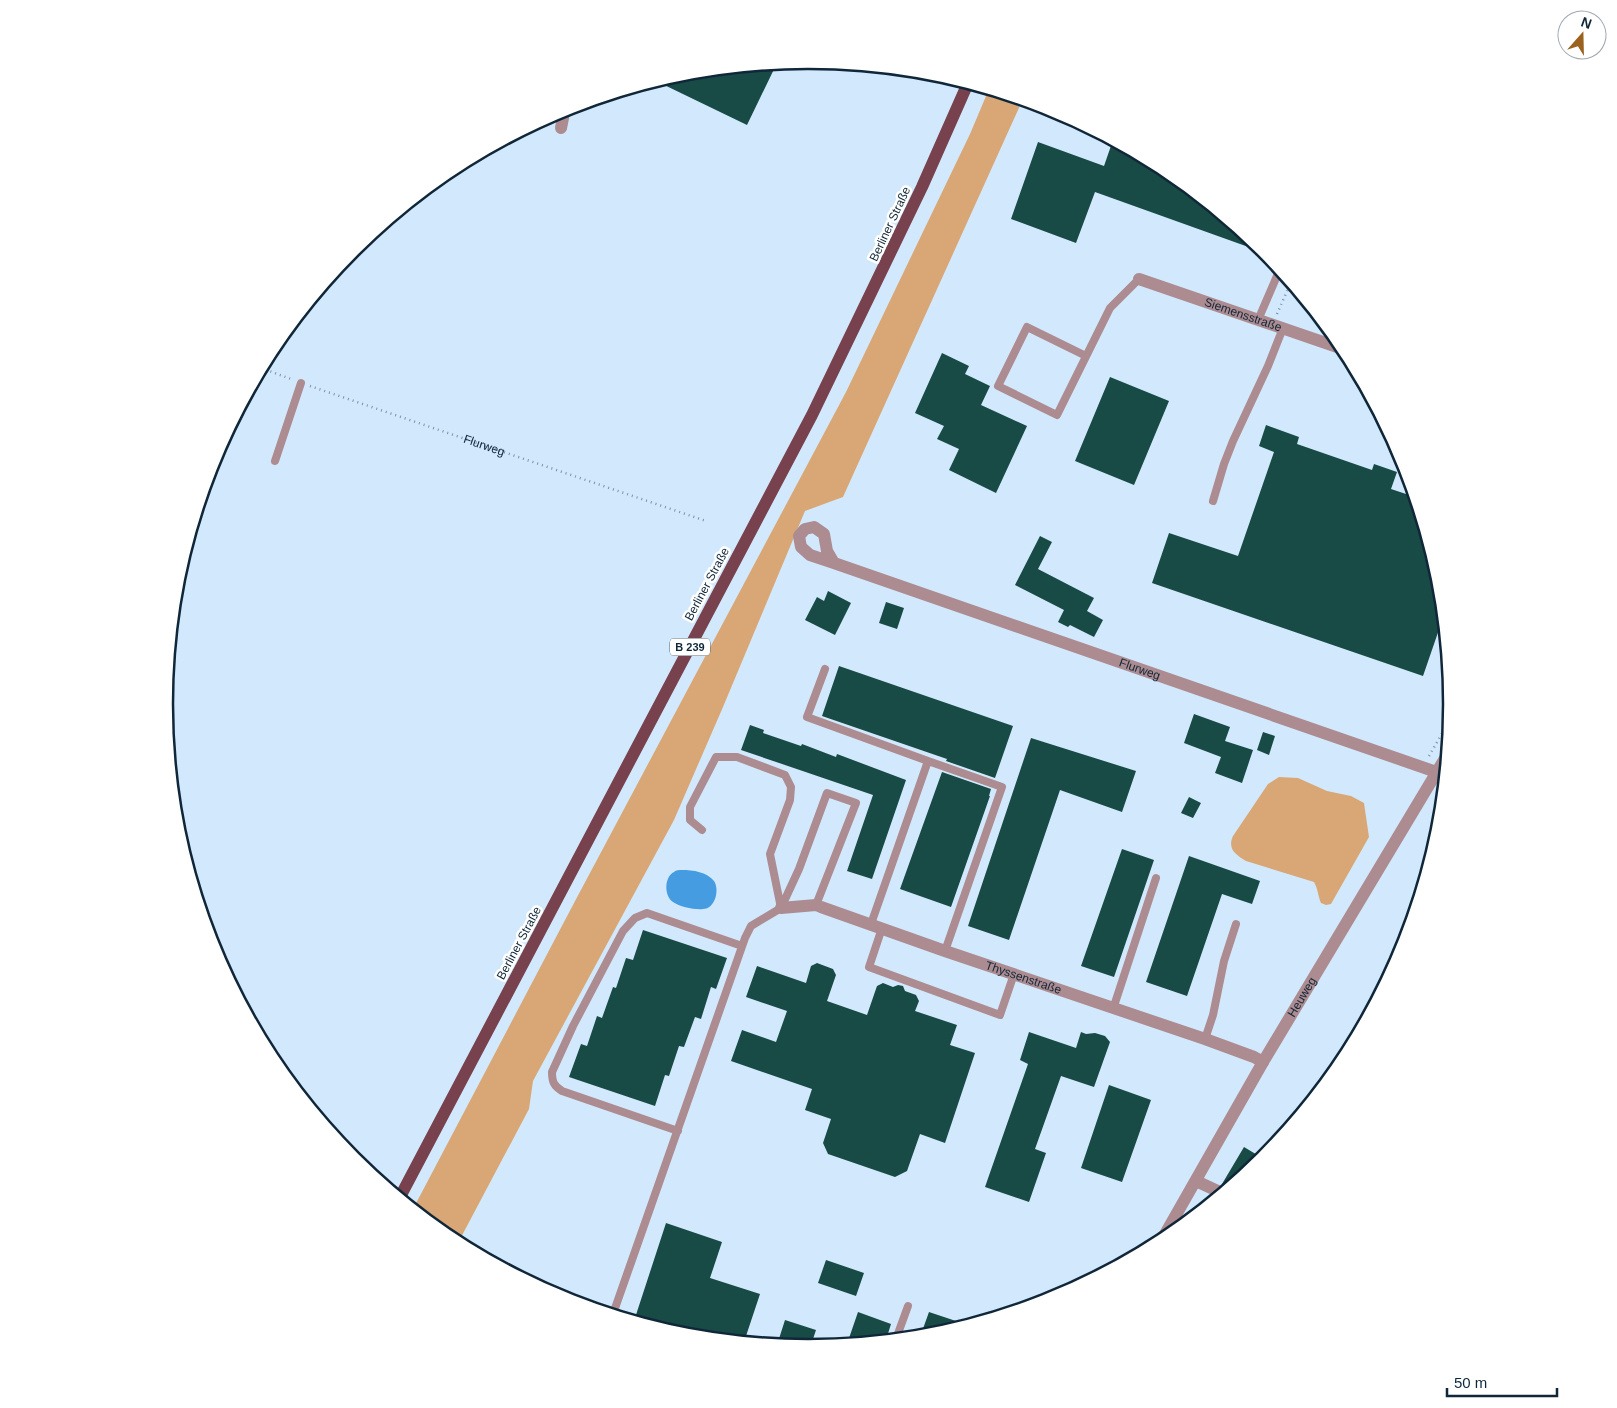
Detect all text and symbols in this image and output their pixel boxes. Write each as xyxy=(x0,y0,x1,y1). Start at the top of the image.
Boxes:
north arrow xyxy=(1557,10,1607,60)
text: N xyxy=(1579,14,1594,32)
street label: Berliner Straße xyxy=(867,184,914,264)
street label: Siemensstraße xyxy=(1203,295,1284,335)
street label: Flurweg xyxy=(462,432,507,459)
street label: Berliner Straße xyxy=(682,545,732,623)
road number: B 239 xyxy=(670,638,710,656)
street label: Flurweg xyxy=(1117,655,1162,683)
street label: Berliner Straße xyxy=(494,904,544,982)
street label: Thyssenstraße xyxy=(984,958,1064,997)
street label: Heuweg xyxy=(1285,975,1319,1020)
scale bar xyxy=(1447,1366,1557,1398)
text: 50 m xyxy=(1454,1374,1487,1391)

